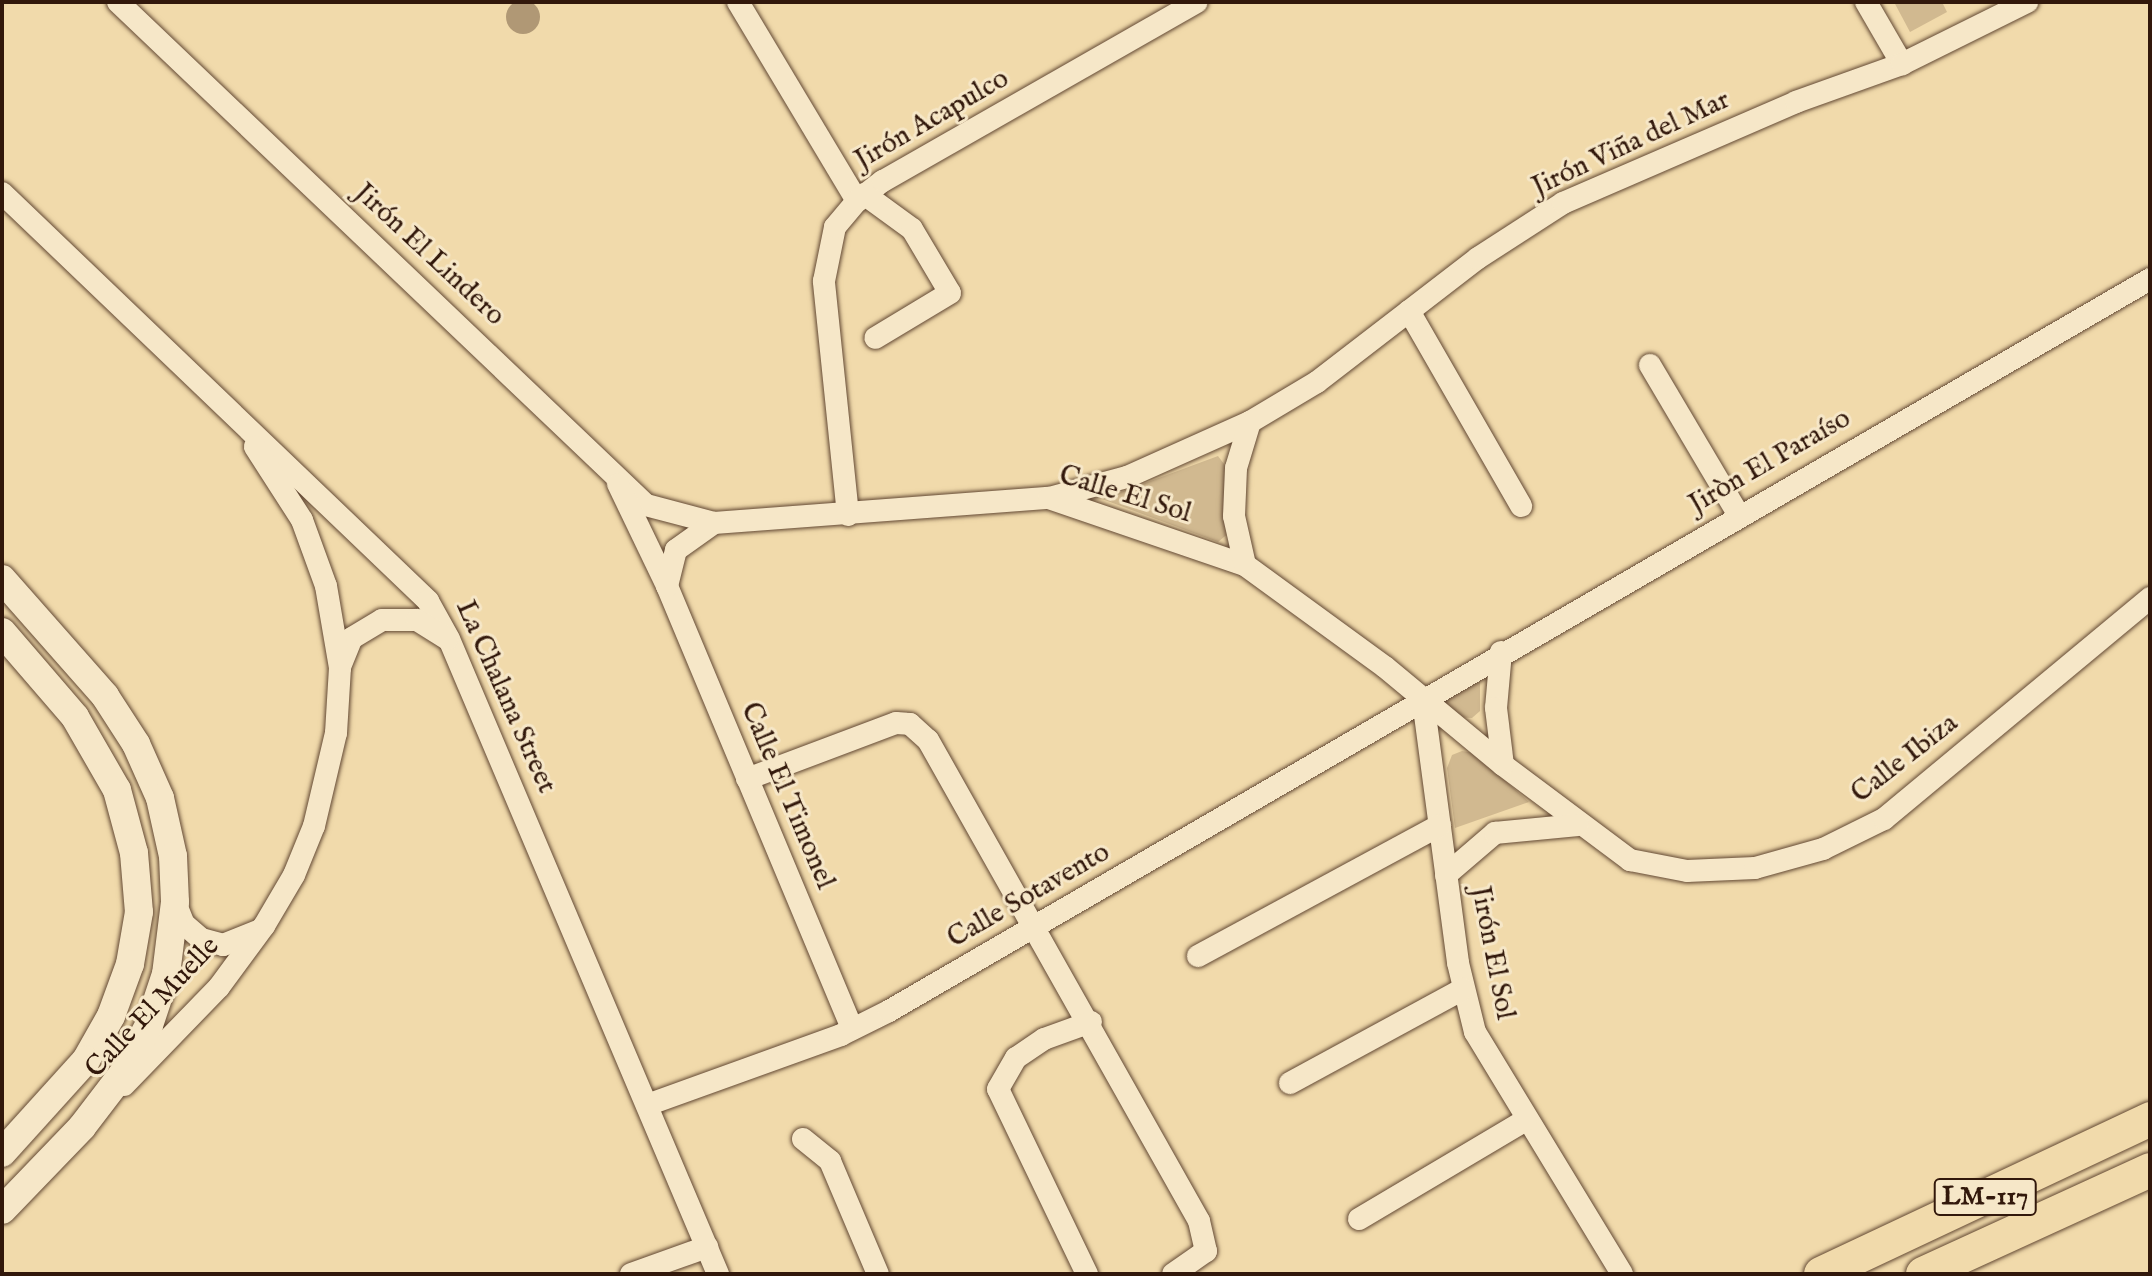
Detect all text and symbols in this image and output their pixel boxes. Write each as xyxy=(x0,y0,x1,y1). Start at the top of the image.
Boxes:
street label: Jirón Acapulco xyxy=(849,62,1015,178)
street label: Jirón Viña del Mar xyxy=(1527,84,1735,204)
street label: Jirón El Lindero xyxy=(347,177,511,333)
street label: Jiròn El Paraíso xyxy=(1683,402,1857,522)
street label: Calle El Sol xyxy=(1055,459,1195,531)
street label: La Chalana Street xyxy=(447,595,563,799)
street label: Calle El Timonel xyxy=(733,698,841,894)
street label: Calle Ibiza xyxy=(1845,707,1965,811)
street label: Calle Sotavento xyxy=(942,836,1116,956)
street label: Jirón El Sol xyxy=(1463,883,1521,1023)
street label: Calle El Muelle xyxy=(79,930,227,1086)
road number: LM-117 xyxy=(1933,1175,2037,1219)

